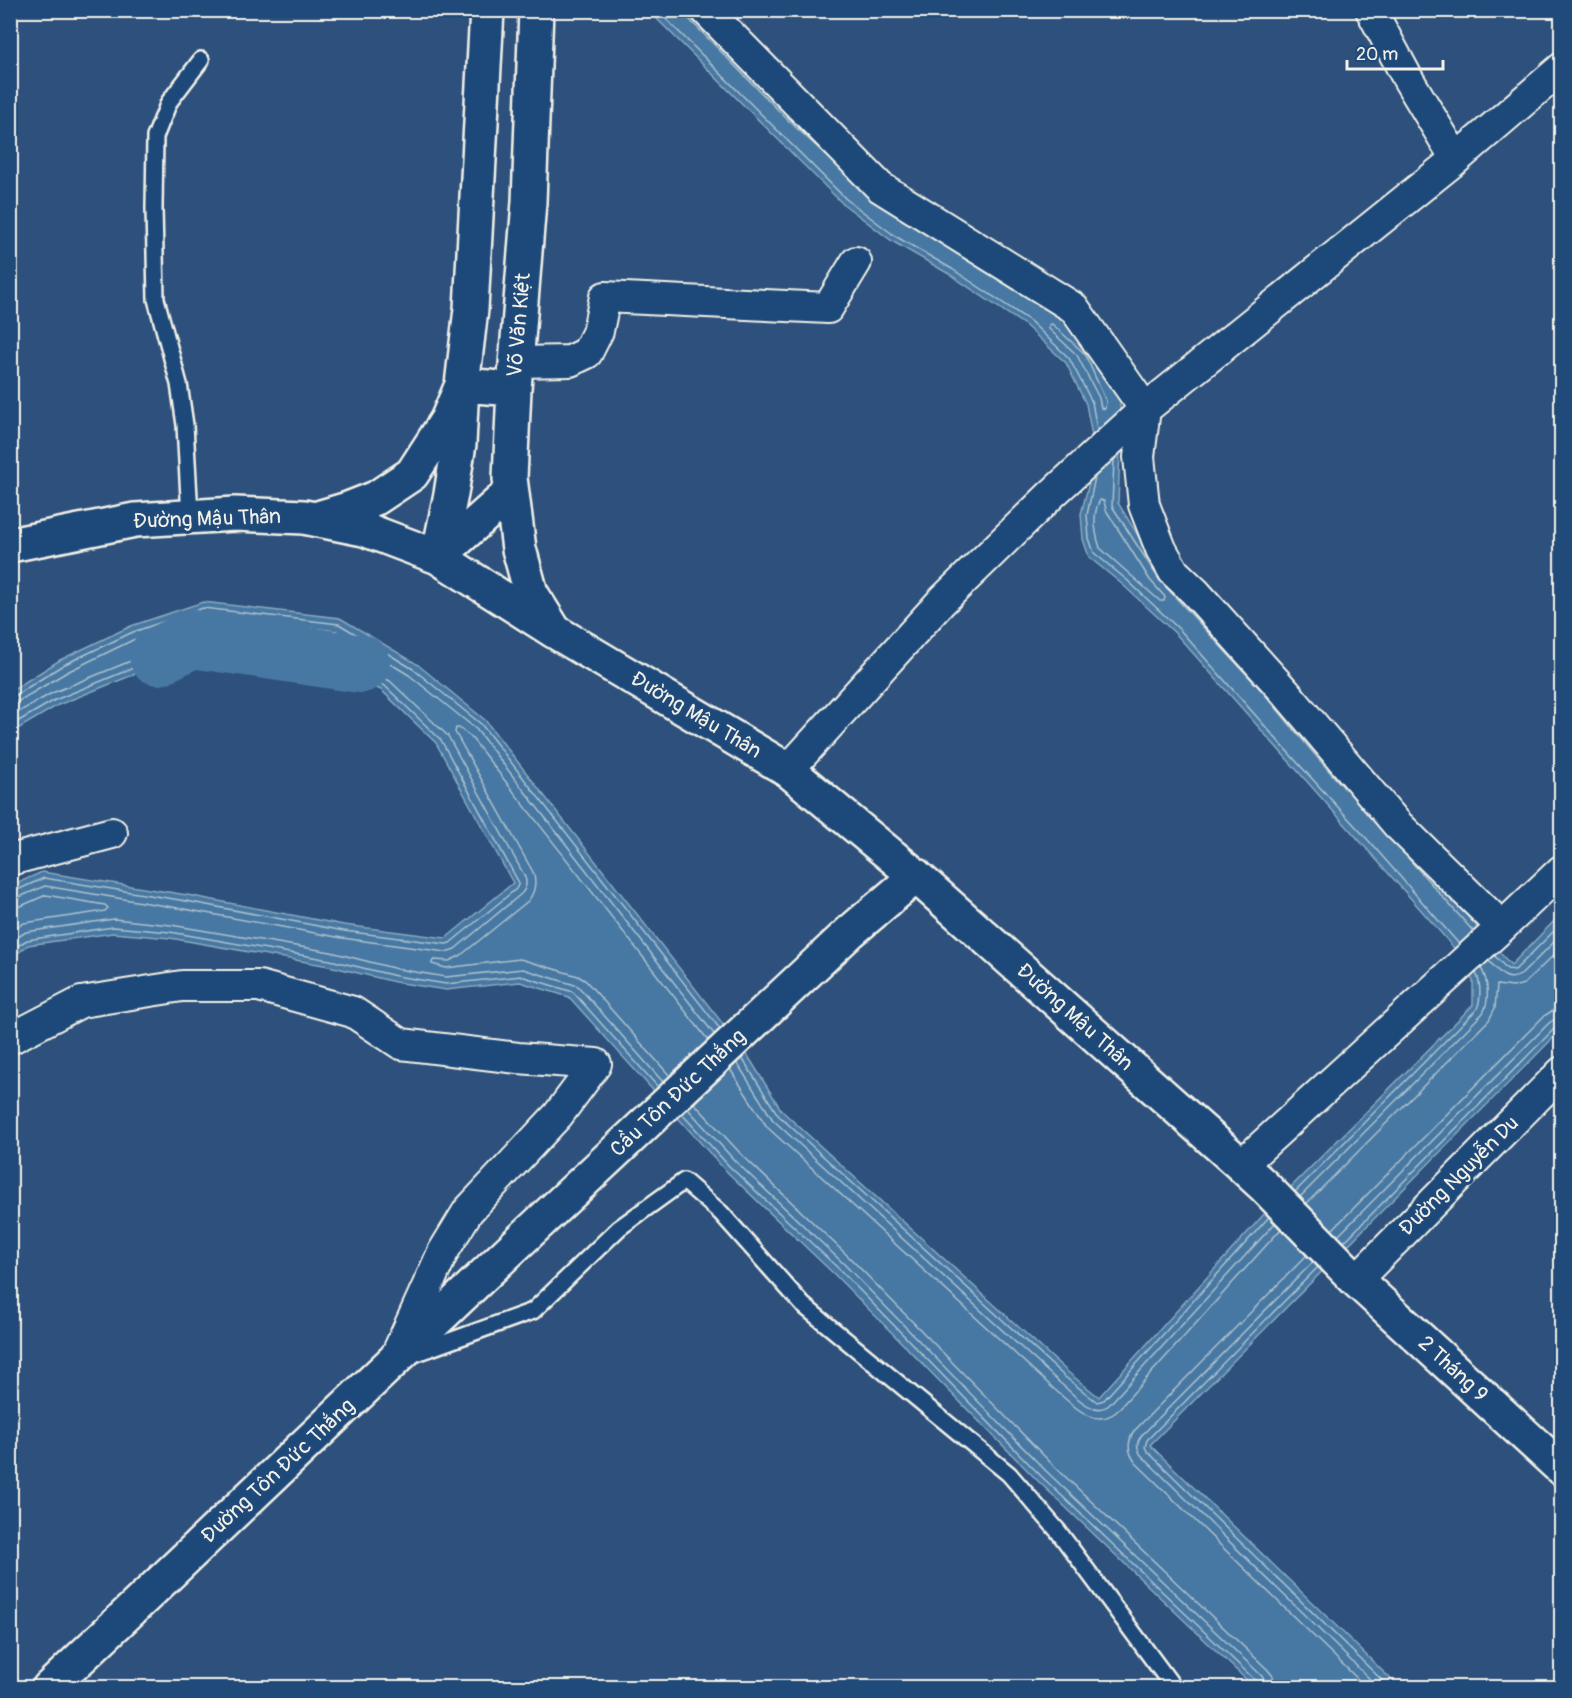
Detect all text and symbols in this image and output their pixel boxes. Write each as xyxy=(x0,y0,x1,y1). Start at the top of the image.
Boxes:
scale bar xyxy=(1347,33,1443,71)
text: 20 m xyxy=(1356,43,1398,66)
street label: Võ Văn Kiệt xyxy=(501,271,537,378)
street label: Đường Mậu Thân xyxy=(133,503,281,535)
street label: Đường Mậu Thân xyxy=(626,665,766,765)
street label: Đường Mậu Thân xyxy=(1011,957,1139,1077)
street label: Cầu Tôn Đức Thắng xyxy=(604,1023,751,1163)
street label: Đường Nguyễn Du xyxy=(1393,1110,1525,1242)
street label: 2 Tháng 9 xyxy=(1413,1330,1493,1408)
street label: Đường Tôn Đức Thắng xyxy=(195,1393,361,1549)

